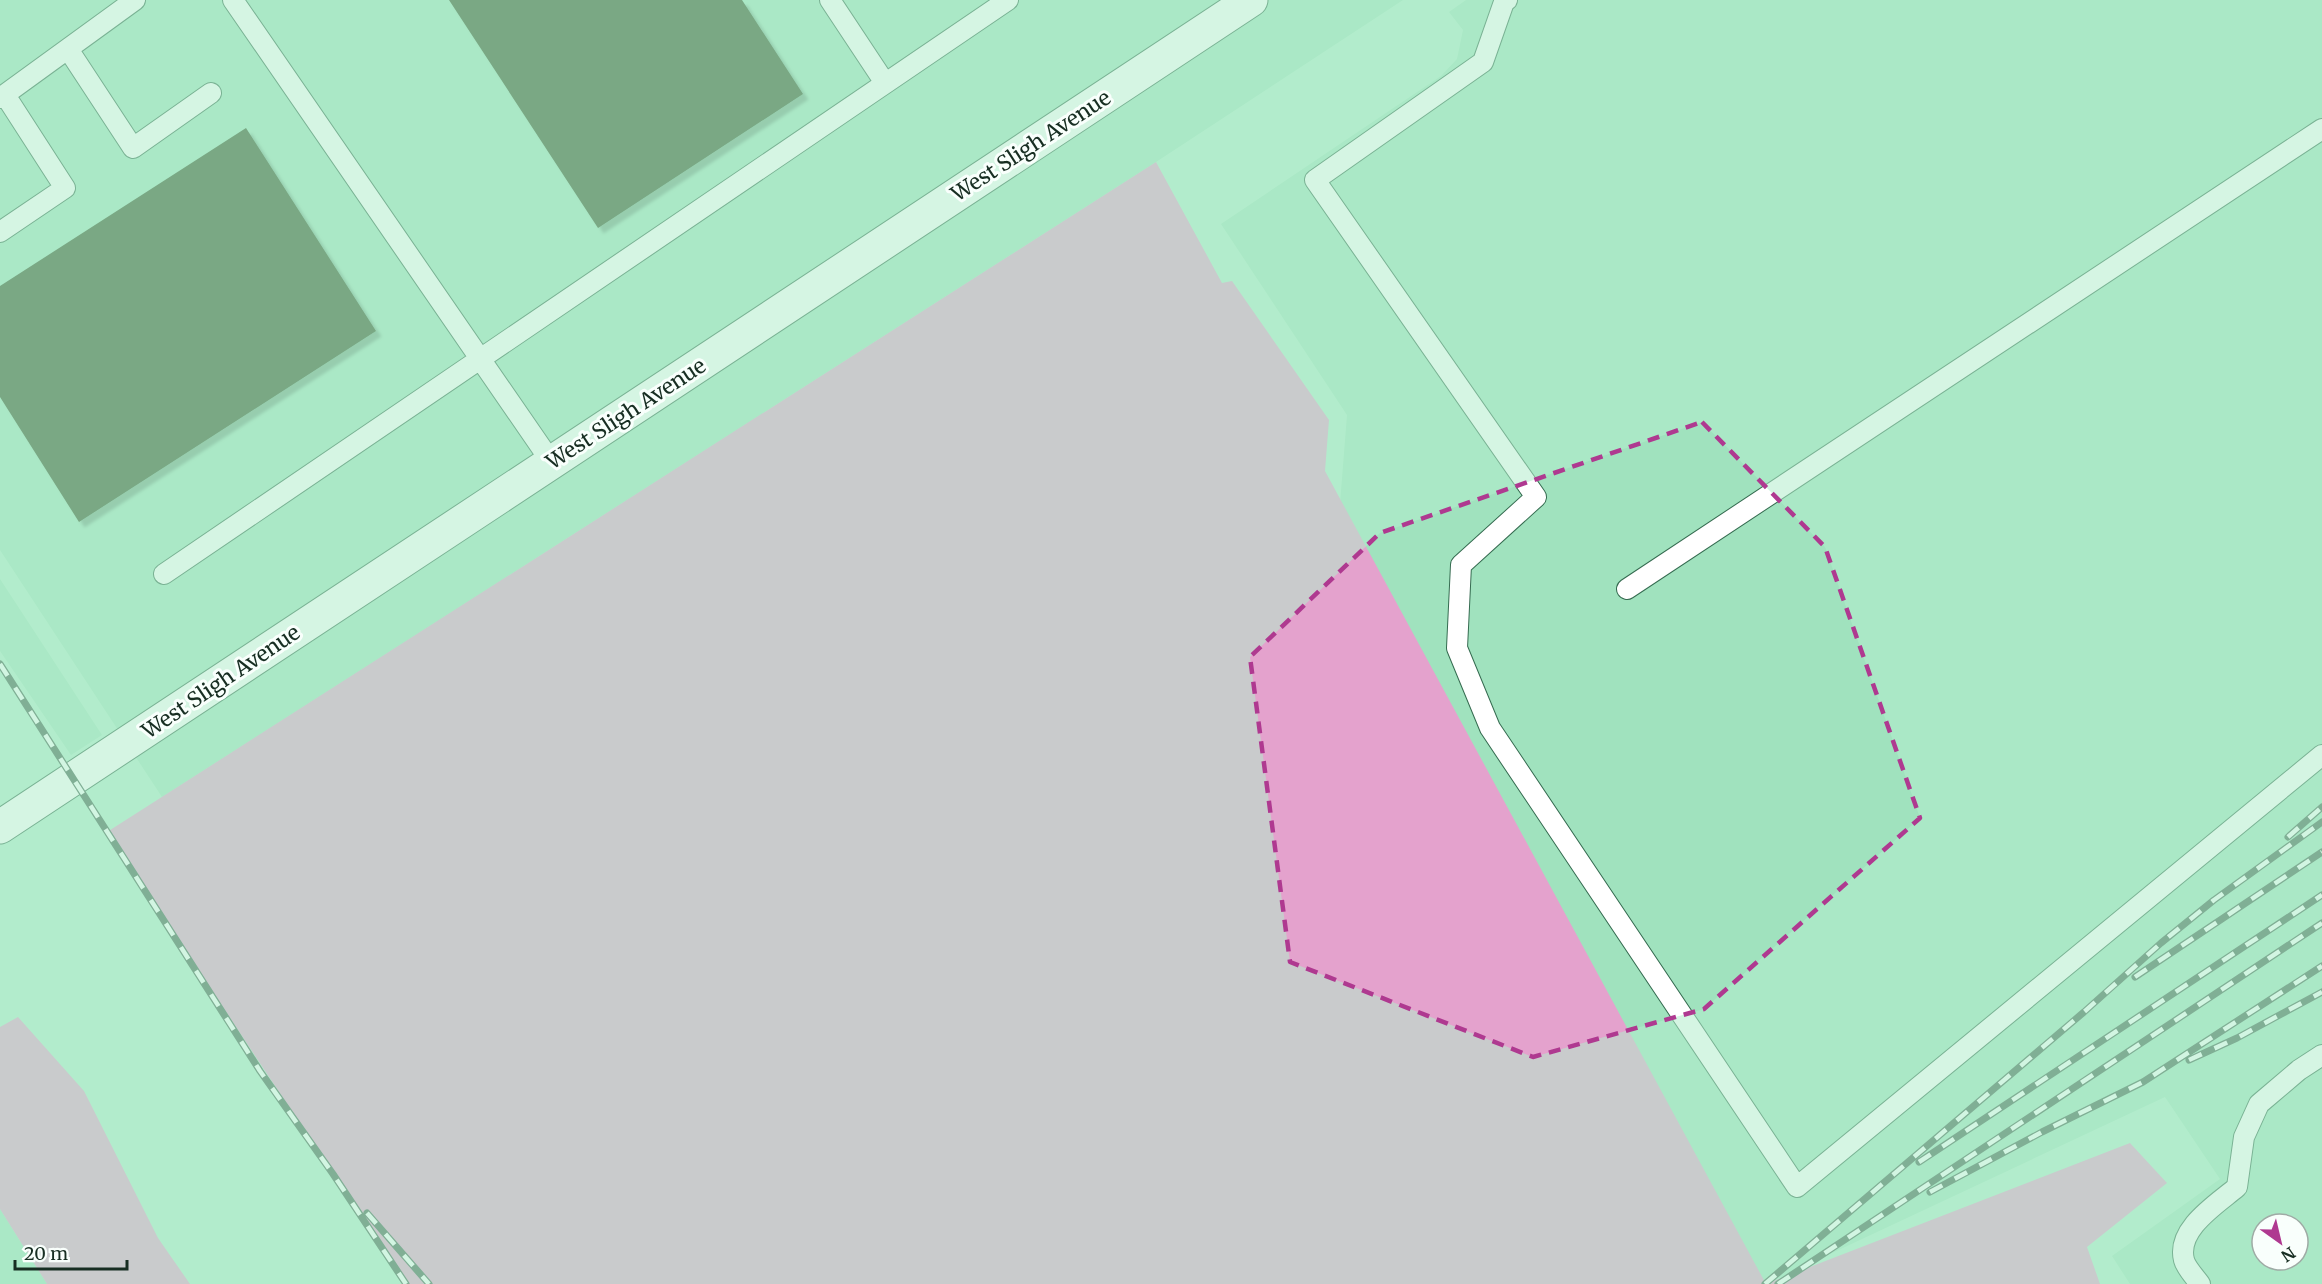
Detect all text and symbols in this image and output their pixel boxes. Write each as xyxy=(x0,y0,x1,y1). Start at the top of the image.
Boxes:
street label: West Sligh Avenue xyxy=(945,84,1116,208)
street label: West Sligh Avenue xyxy=(540,352,711,476)
street label: West Sligh Avenue xyxy=(136,619,305,745)
north arrow xyxy=(2250,1212,2310,1272)
scale bar xyxy=(15,1233,128,1271)
text: 20 m xyxy=(24,1242,68,1265)
text: N xyxy=(2277,1243,2299,1266)

